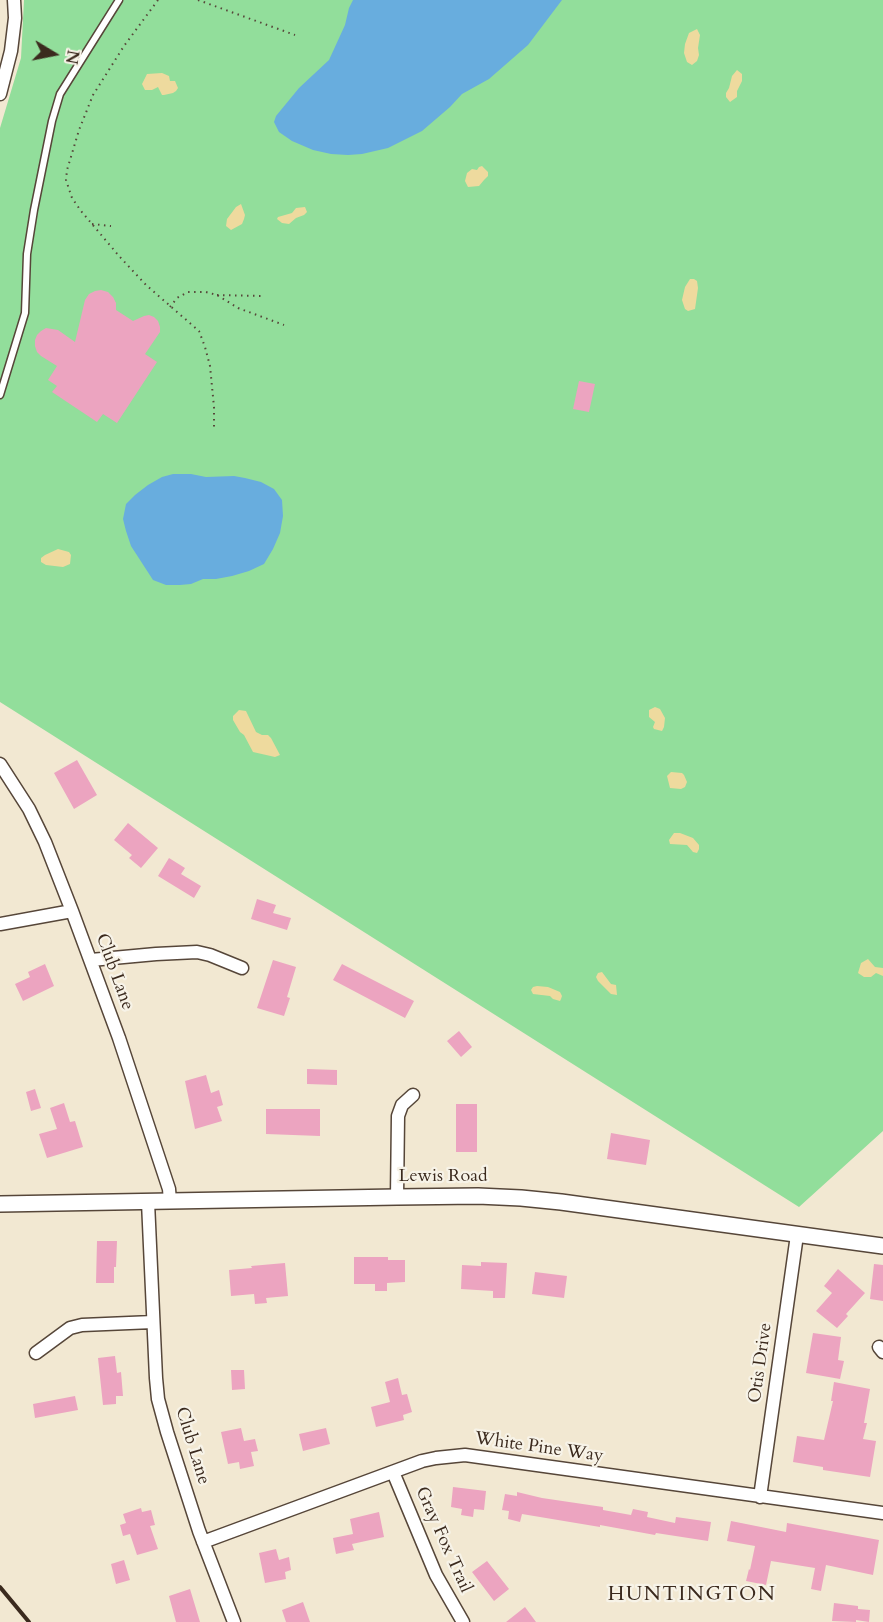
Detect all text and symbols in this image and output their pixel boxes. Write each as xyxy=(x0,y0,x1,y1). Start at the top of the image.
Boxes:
north arrow xyxy=(24,24,84,84)
text: N xyxy=(60,48,84,66)
street label: Club Lane xyxy=(90,931,138,1013)
street label: Lewis Road xyxy=(399,1166,487,1188)
street label: Otis Drive xyxy=(745,1322,777,1404)
street label: Club Lane xyxy=(170,1405,214,1487)
street label: White Pine Way xyxy=(473,1428,605,1468)
street label: Gray Fox Trail xyxy=(410,1484,476,1596)
district label: HUNTINGTON xyxy=(608,1583,776,1607)

